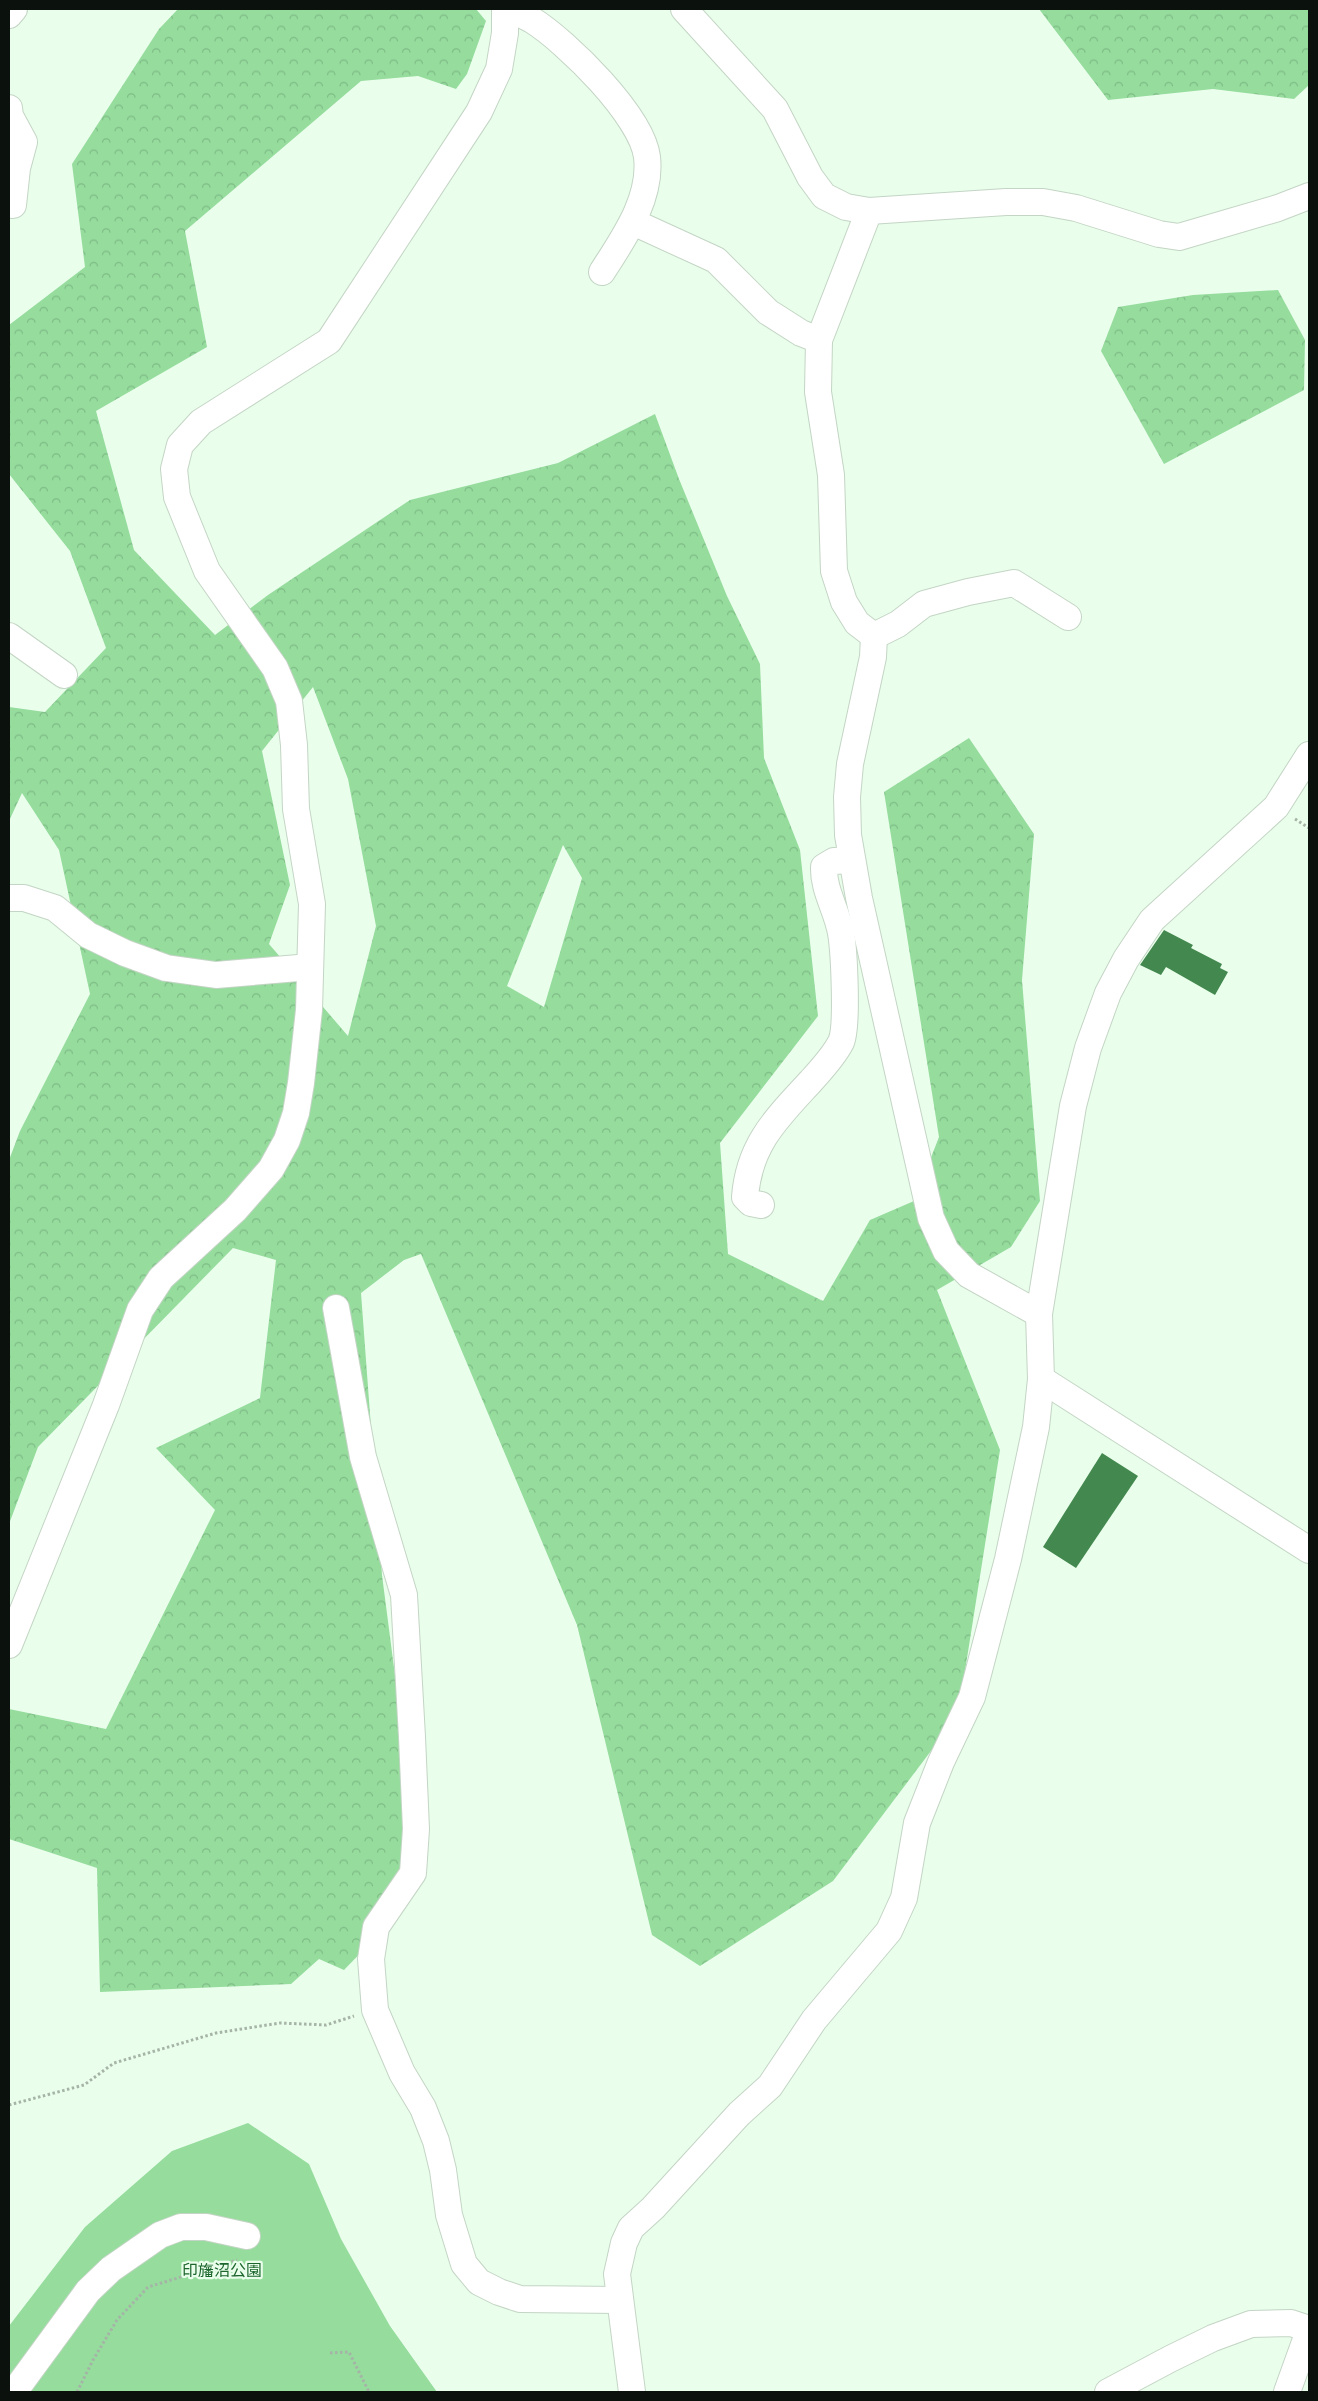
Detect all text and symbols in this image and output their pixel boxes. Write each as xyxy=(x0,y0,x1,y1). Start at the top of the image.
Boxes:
park label: 印旛沼公園 xyxy=(182,2261,262,2280)

